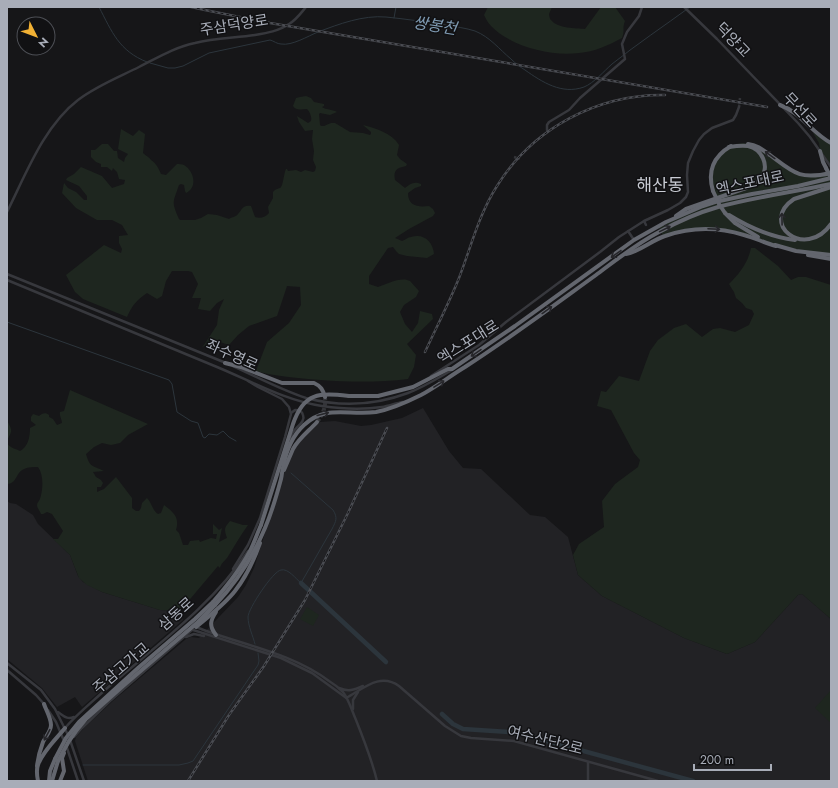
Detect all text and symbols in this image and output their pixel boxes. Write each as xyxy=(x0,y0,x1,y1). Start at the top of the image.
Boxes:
street label: 주삼덕양로 xyxy=(198,9,270,41)
water label: 쌍봉천 xyxy=(411,11,461,41)
north arrow xyxy=(16,16,56,56)
street label: 덕양교 xyxy=(711,17,755,63)
text: N xyxy=(35,34,52,51)
street label: 무선로 xyxy=(778,87,822,133)
one-way arrow xyxy=(765,151,776,159)
street label: 엑스포대로 xyxy=(714,165,786,201)
district label: 해산동 xyxy=(637,173,683,197)
one-way arrow xyxy=(778,213,786,226)
one-way arrow xyxy=(659,225,671,232)
one-way arrow xyxy=(707,226,720,233)
one-way arrow xyxy=(610,250,621,258)
one-way arrow xyxy=(541,306,552,314)
street label: 엑스포대로 xyxy=(433,314,503,370)
street label: 좌수영로 xyxy=(202,334,262,376)
one-way arrow xyxy=(470,349,481,358)
one-way arrow xyxy=(433,379,445,387)
one-way arrow xyxy=(316,410,329,417)
street label: 삼동로 xyxy=(153,592,199,636)
street label: 주삼고가교 xyxy=(88,637,154,699)
street label: 여수산단2로 xyxy=(505,720,585,760)
one-way arrow xyxy=(43,729,50,741)
scale bar xyxy=(694,746,771,772)
text: 200 m xyxy=(700,751,734,769)

